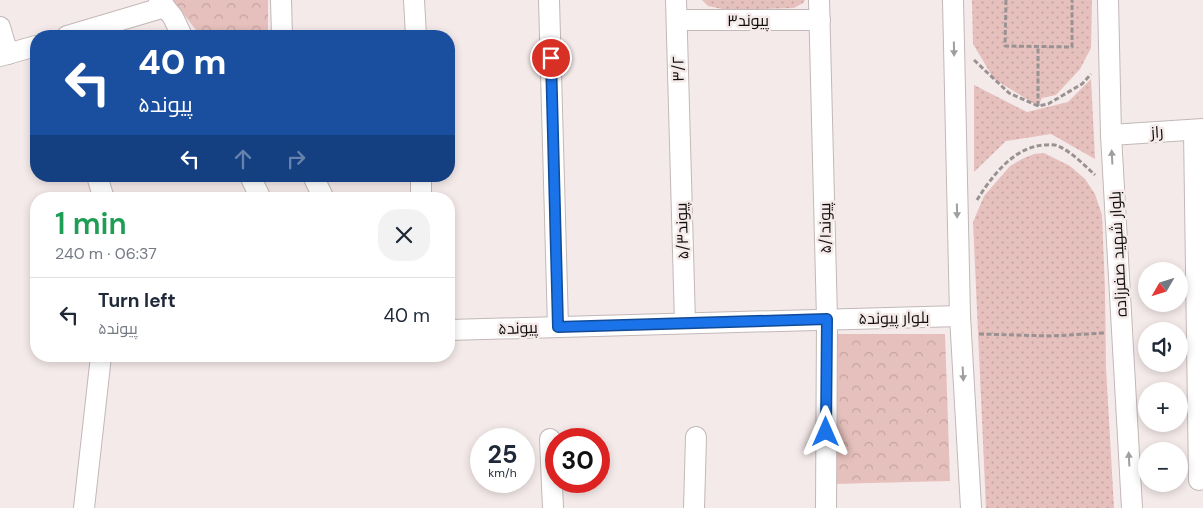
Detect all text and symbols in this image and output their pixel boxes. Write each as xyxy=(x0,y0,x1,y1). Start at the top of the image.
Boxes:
street label: پیوند۳ xyxy=(727,10,770,32)
pin xyxy=(530,37,572,79)
text: 40 m xyxy=(138,39,227,85)
one-way arrow xyxy=(950,41,958,57)
icon: arrive xyxy=(537,44,565,72)
icon: left xyxy=(55,50,120,115)
street label: ۳/۲ xyxy=(667,56,689,82)
text: پیوند۵ xyxy=(138,90,193,119)
street label: راز xyxy=(1149,121,1164,143)
icon: left xyxy=(176,145,204,173)
icon: ahead xyxy=(229,145,257,173)
icon: right xyxy=(282,145,310,173)
one-way arrow xyxy=(1108,149,1116,165)
street label: بلوار شهید صفرزاده xyxy=(1104,190,1132,318)
street label: پیوند۵/۳ xyxy=(670,201,694,260)
street label: پیوند۵/۱ xyxy=(814,202,837,254)
one-way arrow xyxy=(953,203,961,219)
text: 1 min xyxy=(55,204,127,243)
button: close xyxy=(378,209,430,261)
text: 240 m · 06:37 xyxy=(55,243,157,264)
north arrow xyxy=(1138,262,1188,312)
map controls xyxy=(1138,262,1188,492)
text: Turn left xyxy=(98,288,176,313)
icon: left xyxy=(55,301,83,329)
text: 40 m xyxy=(383,303,430,328)
street label: بلوار پیوند۵ xyxy=(858,307,930,330)
street label: پیوند۵ xyxy=(498,317,539,340)
text: پیوند۵ xyxy=(98,318,138,339)
button: sound xyxy=(1138,322,1188,372)
one-way arrow xyxy=(960,366,968,382)
button: + xyxy=(1138,382,1188,432)
position arrow xyxy=(799,405,851,457)
speed limit sign: 30 xyxy=(545,428,610,493)
text: 25 xyxy=(488,438,517,471)
button: − xyxy=(1138,442,1188,492)
one-way arrow xyxy=(1125,451,1133,467)
text: km/h xyxy=(488,465,517,481)

